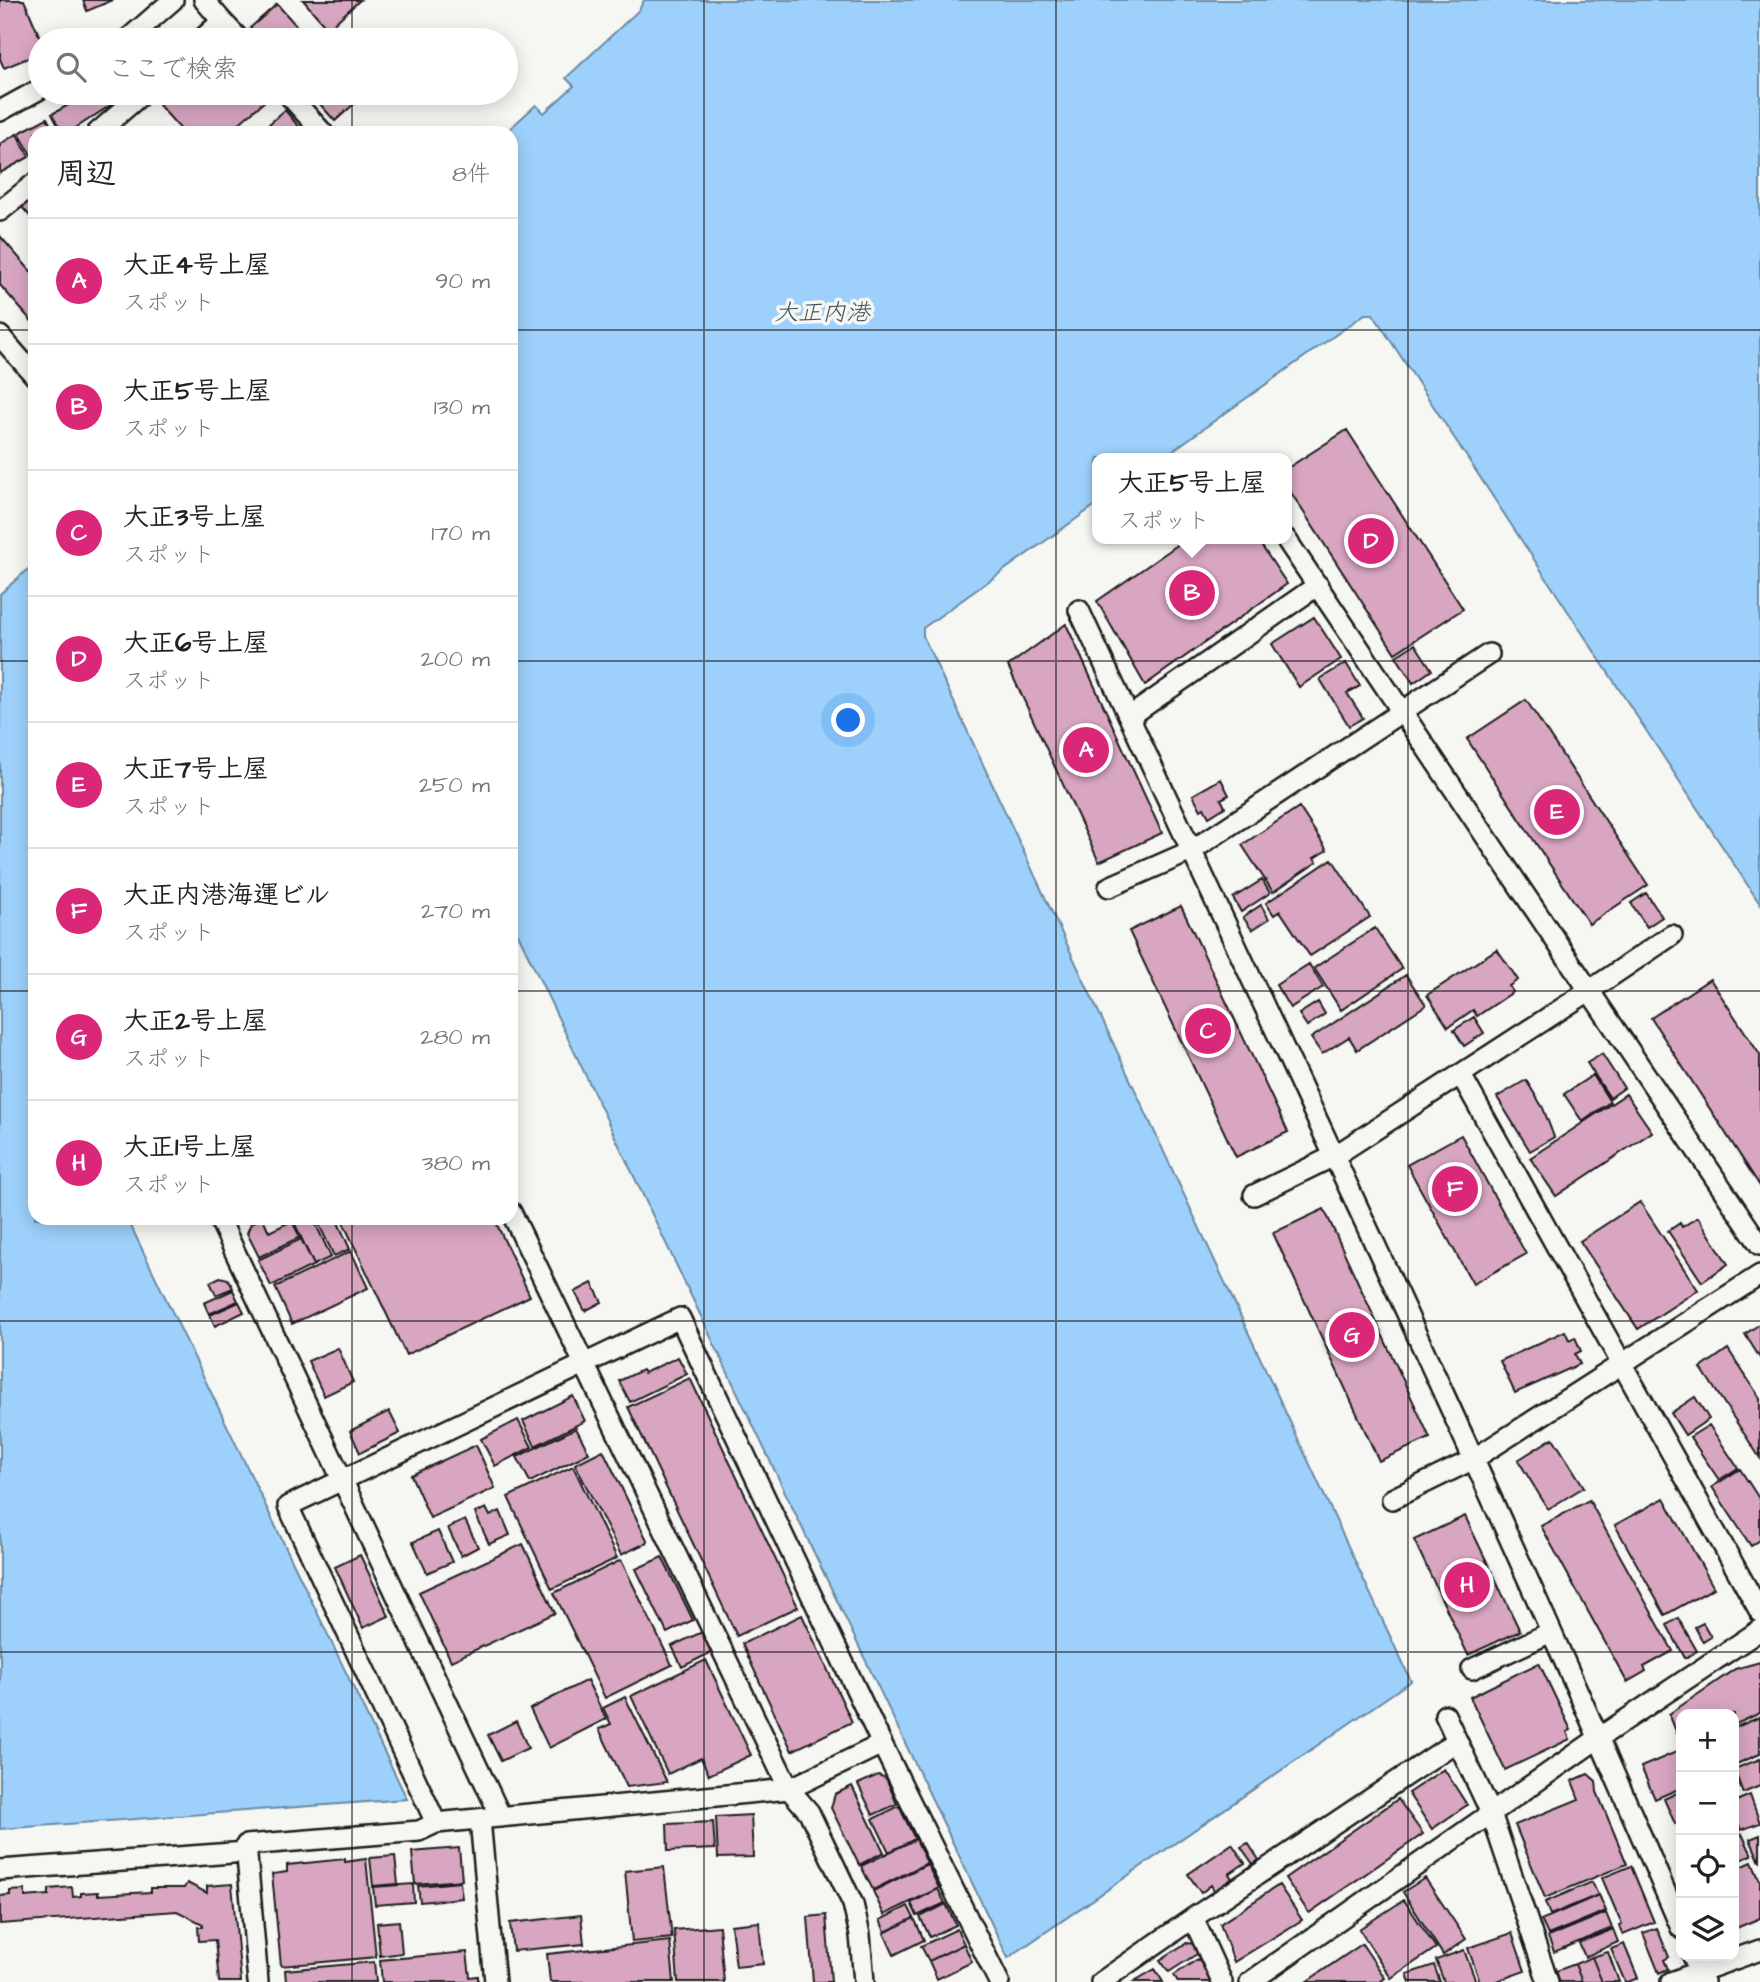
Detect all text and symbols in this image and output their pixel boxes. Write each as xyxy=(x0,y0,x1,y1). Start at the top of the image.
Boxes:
search box xyxy=(28,28,518,105)
icon: search xyxy=(52,48,90,86)
text: ここで検索 xyxy=(108,51,238,87)
text: 周辺 xyxy=(56,153,116,195)
text: 8件 xyxy=(452,158,490,190)
text: 大正4号上屋 xyxy=(123,247,271,283)
text: A xyxy=(72,265,86,297)
text: 90 m xyxy=(435,265,490,297)
text: スポット xyxy=(123,287,215,319)
water label: 大正内港 xyxy=(774,296,872,330)
text: 大正5号上屋 xyxy=(123,373,271,409)
text: B xyxy=(71,391,87,423)
text: 130 m xyxy=(434,391,490,423)
text: スポット xyxy=(123,413,215,445)
popup xyxy=(1092,453,1292,544)
text: 大正5号上屋 xyxy=(1118,465,1266,501)
text: 大正3号上屋 xyxy=(123,499,266,535)
text: スポット xyxy=(1118,505,1210,537)
pin: D xyxy=(1348,515,1394,567)
text: C xyxy=(71,517,87,549)
text: 170 m xyxy=(431,517,490,549)
text: スポット xyxy=(123,539,215,571)
pin: B xyxy=(1169,567,1215,619)
text: 大正6号上屋 xyxy=(123,625,269,661)
text: D xyxy=(72,643,86,675)
text: 200 m xyxy=(421,643,490,675)
text: スポット xyxy=(123,665,215,697)
your location xyxy=(831,703,865,737)
pin: A xyxy=(1063,724,1109,776)
text: 大正7号上屋 xyxy=(123,751,269,787)
text: E xyxy=(72,769,86,801)
text: 250 m xyxy=(419,769,490,801)
pin: E xyxy=(1534,786,1580,838)
text: スポット xyxy=(123,791,215,823)
text: 大正内港海運ビル xyxy=(123,877,330,913)
text: F xyxy=(71,895,87,927)
text: 270 m xyxy=(421,895,490,927)
text: スポット xyxy=(123,917,215,949)
text: 大正2号上屋 xyxy=(123,1003,268,1039)
pin: C xyxy=(1185,1005,1231,1057)
text: G xyxy=(71,1021,87,1053)
text: 280 m xyxy=(420,1021,490,1053)
text: スポット xyxy=(123,1043,215,1075)
text: 大正1号上屋 xyxy=(123,1129,256,1165)
text: H xyxy=(72,1147,86,1179)
text: 380 m xyxy=(422,1147,490,1179)
pin: F xyxy=(1432,1163,1478,1215)
text: スポット xyxy=(123,1169,215,1201)
pin: G xyxy=(1329,1309,1375,1361)
pin: H xyxy=(1444,1559,1490,1611)
map controls xyxy=(1676,1709,1739,1961)
button: + xyxy=(1676,1709,1739,1772)
button: − xyxy=(1676,1772,1739,1835)
button: locate xyxy=(1676,1835,1739,1898)
button: layers xyxy=(1676,1898,1739,1961)

